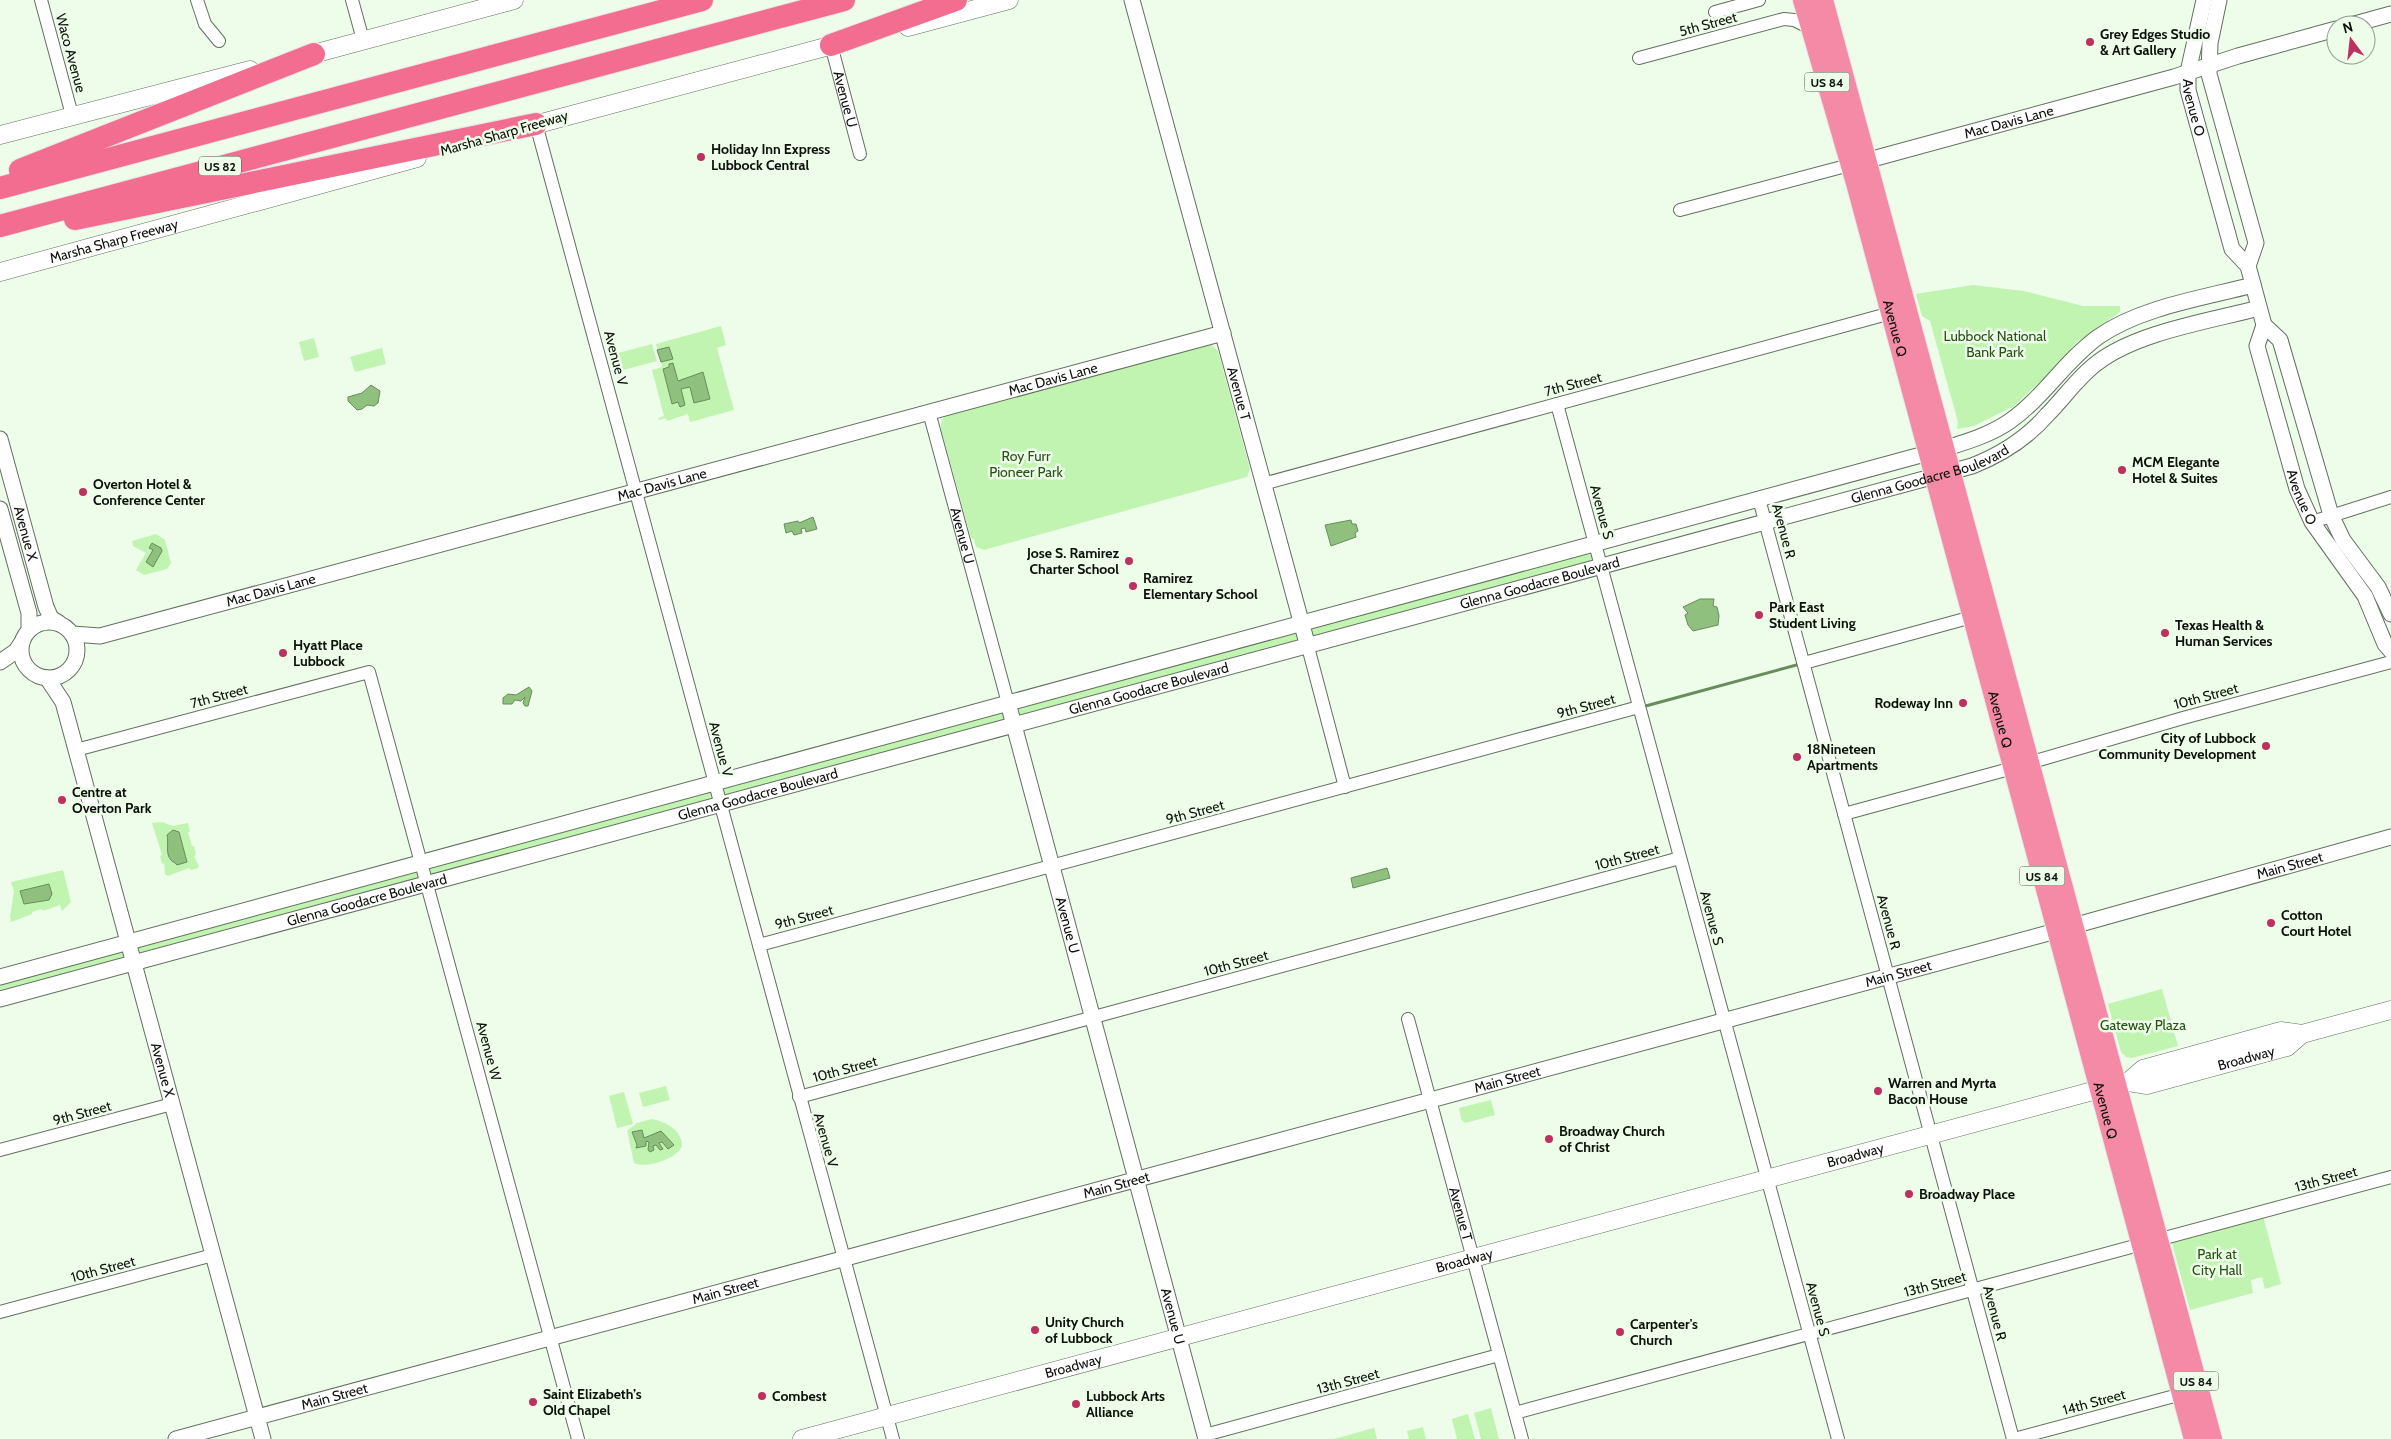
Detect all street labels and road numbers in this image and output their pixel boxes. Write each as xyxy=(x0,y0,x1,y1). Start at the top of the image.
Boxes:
street label: 5th Street xyxy=(1677,8,1739,40)
street label: Waco Avenue xyxy=(52,12,90,94)
street label: Avenue U xyxy=(829,69,862,129)
road number: US 84 xyxy=(1804,72,1850,91)
street label: Avenue O xyxy=(2179,79,2209,138)
street label: Mac Davis Lane xyxy=(1962,101,2055,143)
street label: Marsha Sharp Freeway xyxy=(438,106,570,160)
road number: US 82 xyxy=(199,157,241,176)
street label: Marsha Sharp Freeway xyxy=(48,215,180,267)
street label: Avenue Q xyxy=(1879,298,1911,359)
street label: Avenue V xyxy=(600,329,632,388)
street label: Mac Davis Lane xyxy=(1006,358,1099,400)
street label: Avenue T xyxy=(1223,365,1255,423)
street label: 7th Street xyxy=(1542,368,1604,400)
street label: Glenna Goodacre Boulevard xyxy=(1849,441,2012,507)
street label: Mac Davis Lane xyxy=(615,464,708,505)
street label: Avenue O xyxy=(2283,467,2321,528)
street label: Avenue S xyxy=(1586,483,1618,541)
street label: Avenue R xyxy=(1768,502,1800,561)
street label: Avenue X xyxy=(10,504,42,564)
street label: Avenue U xyxy=(946,505,979,566)
street label: Glenna Goodacre Boulevard xyxy=(1458,553,1622,613)
street label: Mac Davis Lane xyxy=(224,569,317,611)
street label: Glenna Goodacre Boulevard xyxy=(1067,658,1231,719)
street label: 10th Street xyxy=(2172,679,2240,713)
street label: 7th Street xyxy=(188,680,250,712)
street label: Avenue Q xyxy=(1984,689,2017,750)
street label: 9th Street xyxy=(1555,690,1617,722)
street label: Avenue V xyxy=(705,720,737,779)
street label: Glenna Goodacre Boulevard xyxy=(676,764,840,824)
street label: 9th Street xyxy=(1164,796,1226,828)
street label: 10th Street xyxy=(1593,840,1661,874)
street label: Main Street xyxy=(2255,847,2325,883)
road number: US 84 xyxy=(2020,866,2064,886)
street label: Glenna Goodacre Boulevard xyxy=(285,870,449,930)
street label: Avenue S xyxy=(1696,889,1728,947)
street label: Avenue R xyxy=(1873,893,1905,952)
street label: Avenue U xyxy=(1052,895,1084,955)
street label: 9th Street xyxy=(773,901,835,933)
street label: 10th Street xyxy=(1202,946,1270,980)
street label: Main Street xyxy=(1863,956,1934,991)
street label: Avenue W xyxy=(472,1019,506,1083)
street label: Avenue X xyxy=(147,1041,179,1100)
street label: Broadway xyxy=(2216,1042,2277,1074)
street label: 10th Street xyxy=(811,1052,879,1086)
street label: Main Street xyxy=(1472,1062,1543,1097)
street label: Avenue Q xyxy=(2089,1080,2122,1141)
street label: 9th Street xyxy=(51,1097,113,1129)
street label: Avenue V xyxy=(810,1111,843,1170)
street label: Broadway xyxy=(1825,1139,1886,1171)
street label: 13th Street xyxy=(2293,1162,2359,1196)
street label: Main Street xyxy=(1081,1167,1152,1202)
street label: Avenue T xyxy=(1445,1185,1477,1243)
street label: Broadway xyxy=(1434,1244,1495,1277)
street label: 10th Street xyxy=(69,1252,137,1286)
street label: 13th Street xyxy=(1902,1267,1968,1301)
street label: Main Street xyxy=(690,1273,761,1308)
street label: Avenue S xyxy=(1802,1280,1834,1338)
street label: Avenue R xyxy=(1979,1284,2011,1343)
street label: Avenue U xyxy=(1157,1286,1189,1346)
street label: Broadway xyxy=(1043,1350,1104,1382)
street label: 13th Street xyxy=(1315,1364,1381,1398)
road number: US 84 xyxy=(2174,1372,2218,1390)
street label: Main Street xyxy=(299,1379,370,1414)
street label: 14th Street xyxy=(2061,1385,2128,1419)

